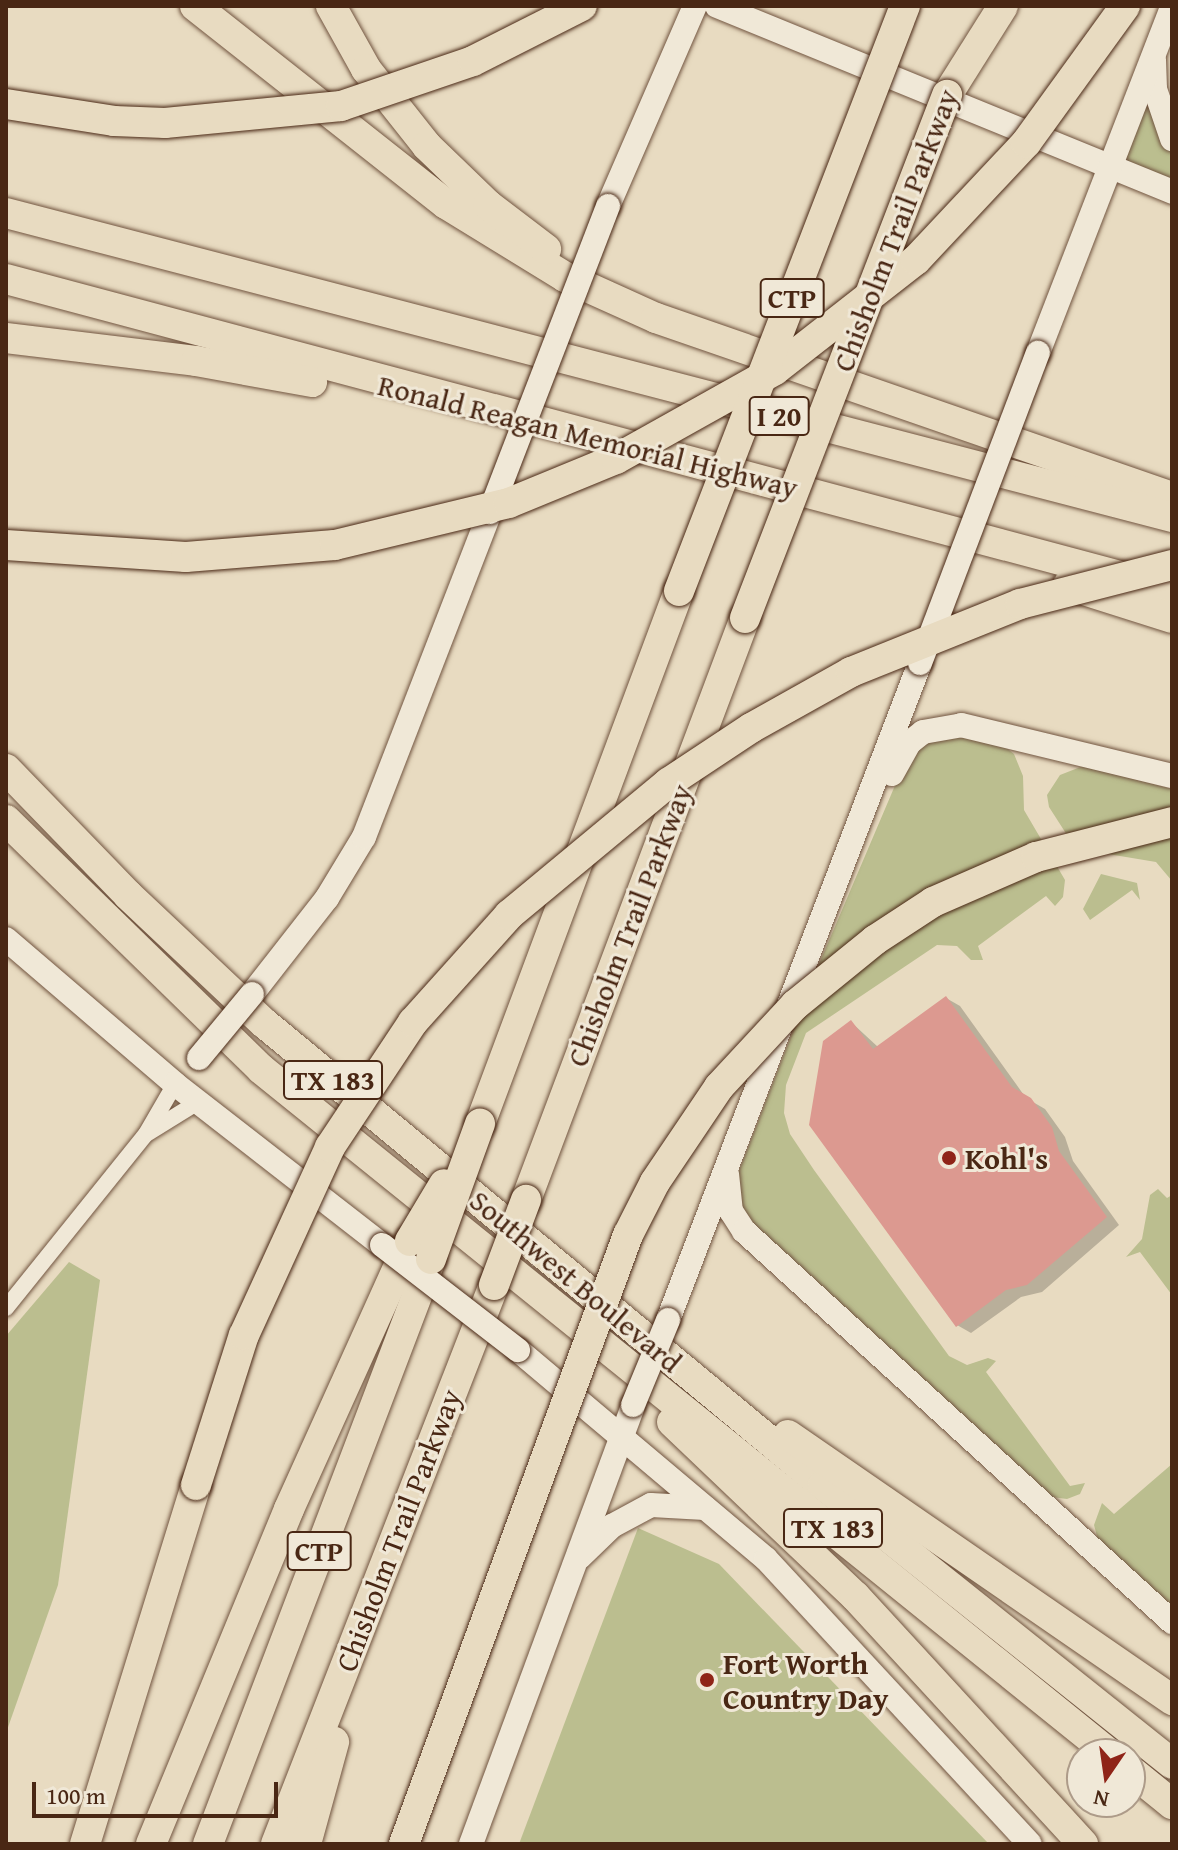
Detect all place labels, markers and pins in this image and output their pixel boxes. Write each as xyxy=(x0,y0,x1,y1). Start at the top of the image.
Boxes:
place label: Kohl's xyxy=(965,1140,1048,1176)
marker: Kohl's xyxy=(940,1149,958,1167)
place label: Fort Worth Country Day xyxy=(723,1645,888,1716)
marker: Fort Worth Country Day xyxy=(698,1671,716,1689)

